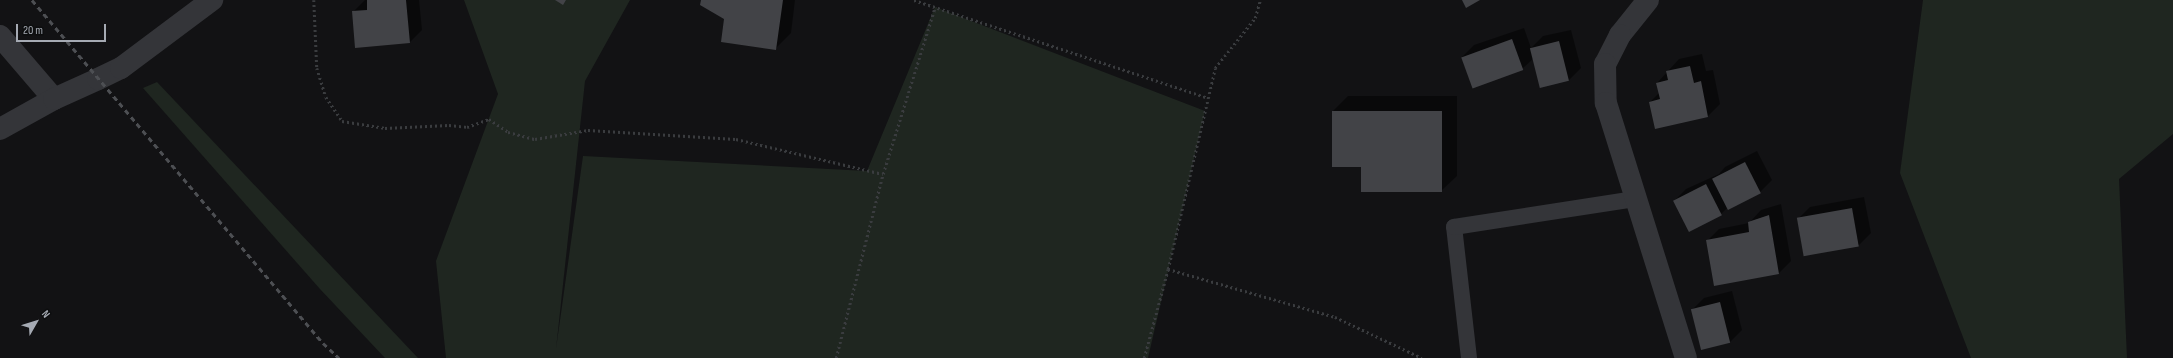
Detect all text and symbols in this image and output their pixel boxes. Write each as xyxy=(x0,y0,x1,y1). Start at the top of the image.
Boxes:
scale bar xyxy=(18,16,108,42)
text: 20 m xyxy=(23,23,43,38)
north arrow xyxy=(16,302,56,342)
text: N xyxy=(39,308,53,321)

